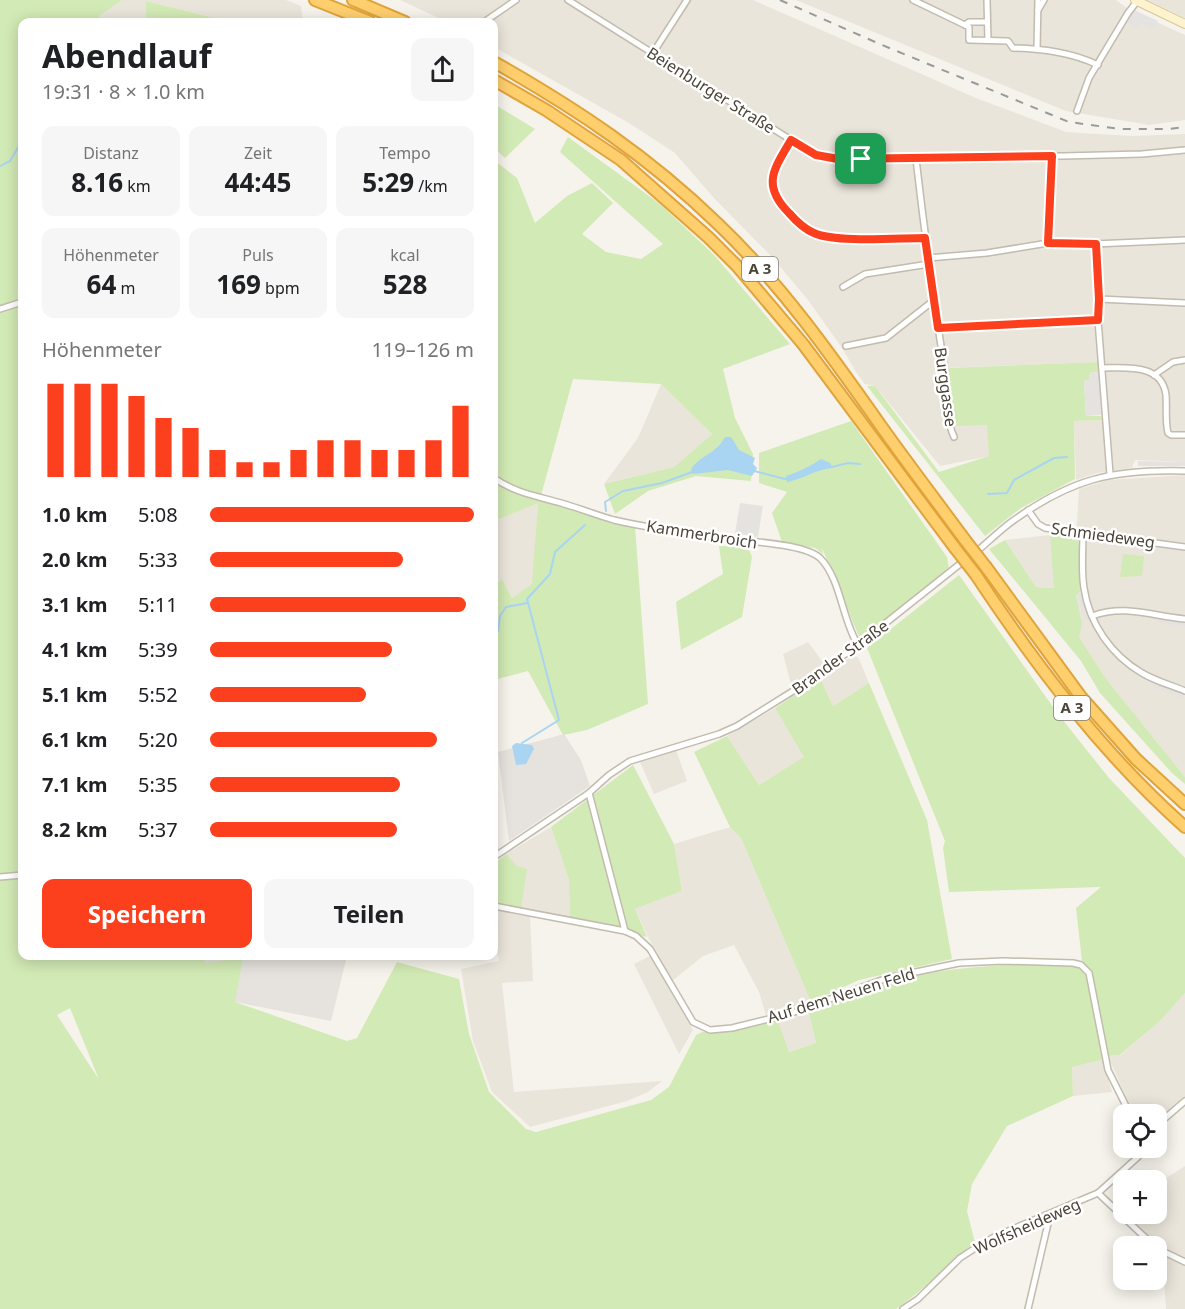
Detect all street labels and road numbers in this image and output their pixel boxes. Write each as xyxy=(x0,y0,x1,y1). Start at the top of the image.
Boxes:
street label: Beienburger Straße xyxy=(643,42,779,138)
road number: A 3 xyxy=(742,257,778,281)
street label: Burggasse xyxy=(930,346,962,428)
street label: Kammerbroich xyxy=(645,514,759,554)
street label: Schmiedeweg xyxy=(1050,517,1156,553)
street label: Brander Straße xyxy=(787,615,893,699)
road number: A 3 xyxy=(1054,696,1090,720)
street label: Auf dem Neuen Feld xyxy=(765,962,917,1028)
street label: Wolfsheideweg xyxy=(970,1193,1084,1259)

